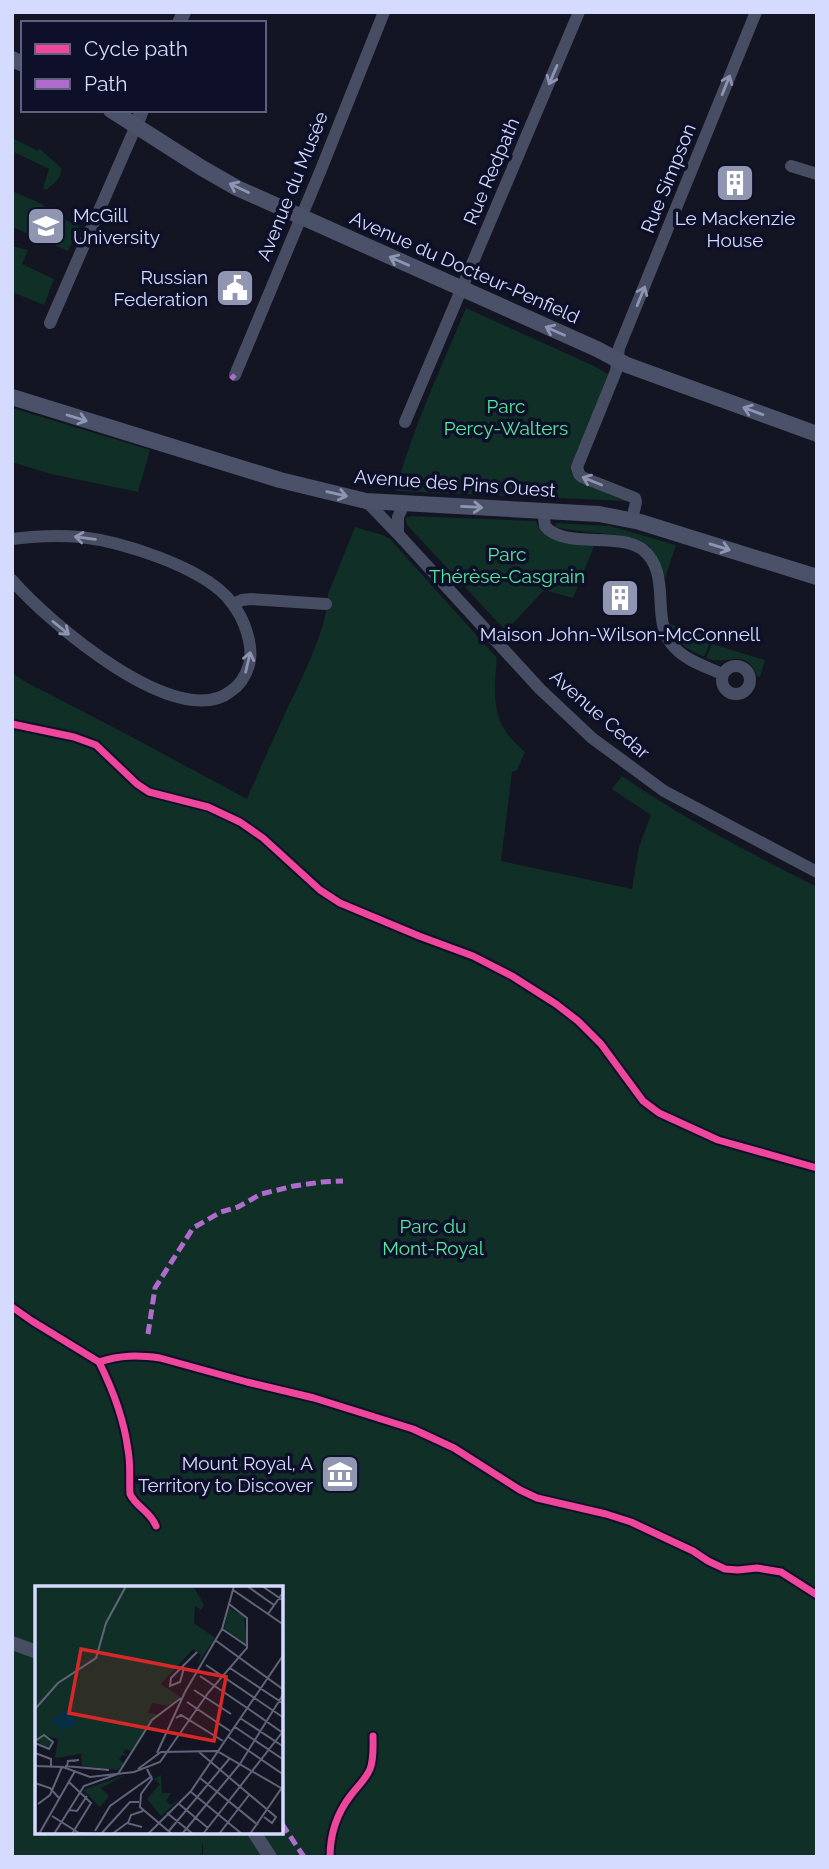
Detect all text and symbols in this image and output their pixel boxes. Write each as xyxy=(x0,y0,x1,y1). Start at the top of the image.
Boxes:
legend xyxy=(21,21,266,112)
text: Cycle path xyxy=(84,36,188,61)
one-way arrow xyxy=(546,64,559,85)
text: Path xyxy=(84,71,128,96)
one-way arrow xyxy=(721,75,734,96)
street label: Avenue du Musée xyxy=(252,108,332,264)
street label: Rue Redpath xyxy=(459,114,523,228)
street label: Rue Simpson xyxy=(636,120,700,236)
building icon: Le Mackenzie House xyxy=(714,162,756,204)
one-way arrow xyxy=(229,181,250,195)
place label: McGill University xyxy=(73,204,160,248)
school or university icon: McGill University xyxy=(25,205,67,247)
street label: Avenue du Docteur-Penfield xyxy=(347,206,583,328)
place label: Le Mackenzie House xyxy=(675,207,795,251)
one-way arrow xyxy=(389,254,411,267)
place label: Russian Federation xyxy=(114,266,208,310)
public building icon: Russian Federation xyxy=(214,267,256,309)
one-way arrow xyxy=(635,285,648,307)
one-way arrow xyxy=(545,324,567,337)
park label: Parc Percy-Walters xyxy=(444,395,568,439)
one-way arrow xyxy=(742,403,764,416)
one-way arrow xyxy=(66,412,88,425)
street label: Avenue des Pins Ouest xyxy=(354,465,557,501)
one-way arrow xyxy=(582,473,603,486)
one-way arrow xyxy=(326,489,348,502)
one-way arrow xyxy=(461,501,483,514)
one-way arrow xyxy=(74,532,97,545)
one-way arrow xyxy=(709,541,731,554)
park label: Parc Thérèse-Casgrain xyxy=(429,543,585,587)
building icon: Maison John-Wilson-McConnell xyxy=(599,577,641,619)
one-way arrow xyxy=(52,620,70,635)
place label: Maison John-Wilson-McConnell xyxy=(480,623,761,645)
one-way arrow xyxy=(242,651,256,674)
street label: Avenue Cedar xyxy=(546,665,654,763)
park label: Parc du Mont-Royal xyxy=(382,1215,485,1259)
place label: Mount Royal, A Territory to Discover xyxy=(138,1452,313,1496)
museum icon: Mount Royal, A Territory to Discover xyxy=(319,1453,361,1495)
inset map xyxy=(35,1586,284,1834)

